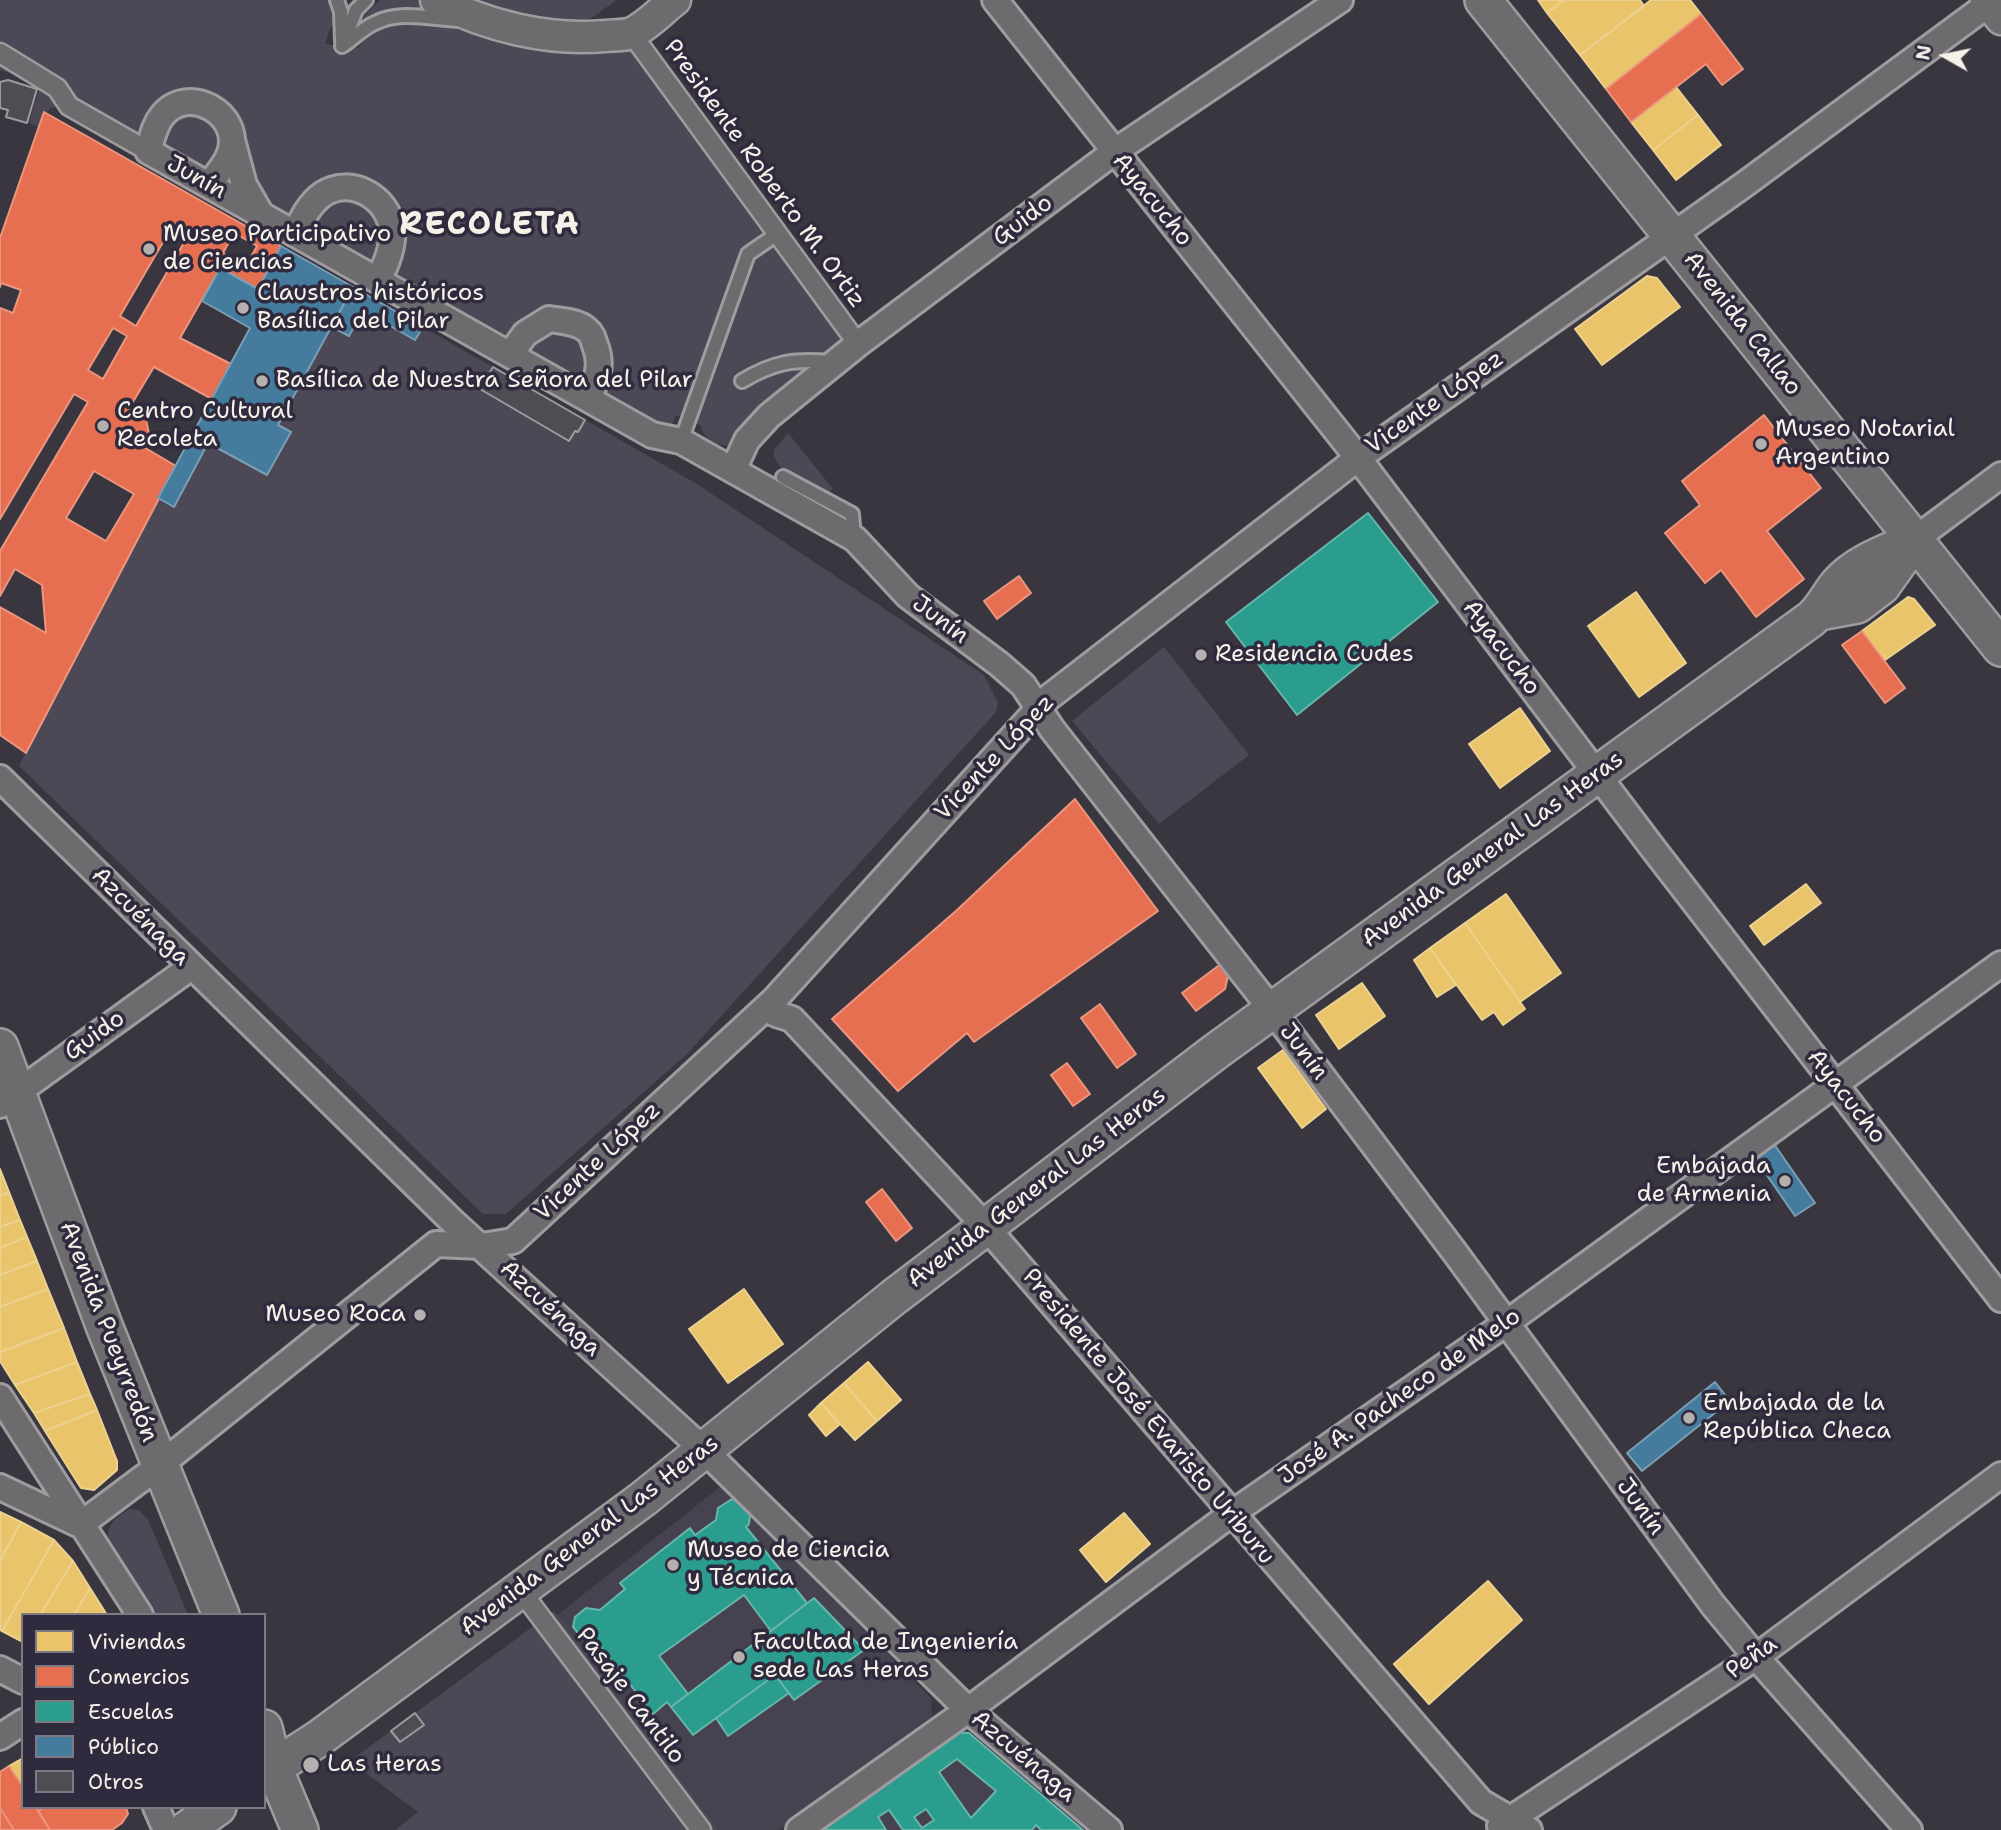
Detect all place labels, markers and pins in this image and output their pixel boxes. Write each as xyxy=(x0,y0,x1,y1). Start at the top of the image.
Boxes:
place label: Museo Participativo de Ciencias xyxy=(163,221,391,277)
marker: Museo Participativo de Ciencias xyxy=(141,241,157,257)
place label: Claustros históricos Basílica del Pilar xyxy=(257,280,484,336)
marker: Claustros históricos Basílica del Pilar xyxy=(235,300,251,316)
place label: Basílica de Nuestra Señora del Pilar xyxy=(276,367,693,395)
marker: Basílica de Nuestra Señora del Pilar xyxy=(254,373,270,389)
place label: Centro Cultural Recoleta xyxy=(117,398,293,454)
place label: Museo Notarial Argentino xyxy=(1775,416,1955,472)
marker: Centro Cultural Recoleta xyxy=(95,418,111,434)
marker: Museo Notarial Argentino xyxy=(1753,436,1769,452)
place label: Residencia Cudes xyxy=(1215,641,1414,669)
marker: Residencia Cudes xyxy=(1193,647,1209,663)
place label: Embajada de Armenia xyxy=(1637,1153,1771,1209)
marker: Embajada de Armenia xyxy=(1777,1173,1793,1189)
place label: Museo Roca xyxy=(265,1301,406,1329)
marker: Museo Roca xyxy=(412,1307,428,1323)
place label: Embajada de la República Checa xyxy=(1703,1390,1891,1446)
marker: Embajada de la República Checa xyxy=(1681,1410,1697,1426)
place label: Museo de Ciencia y Técnica xyxy=(687,1537,889,1593)
marker: Museo de Ciencia y Técnica xyxy=(665,1557,681,1573)
place label: Facultad de Ingeniería sede Las Heras xyxy=(753,1629,1018,1685)
marker: Facultad de Ingeniería sede Las Heras xyxy=(731,1649,747,1665)
place label: Las Heras xyxy=(327,1751,442,1779)
marker: Las Heras xyxy=(301,1755,321,1775)

